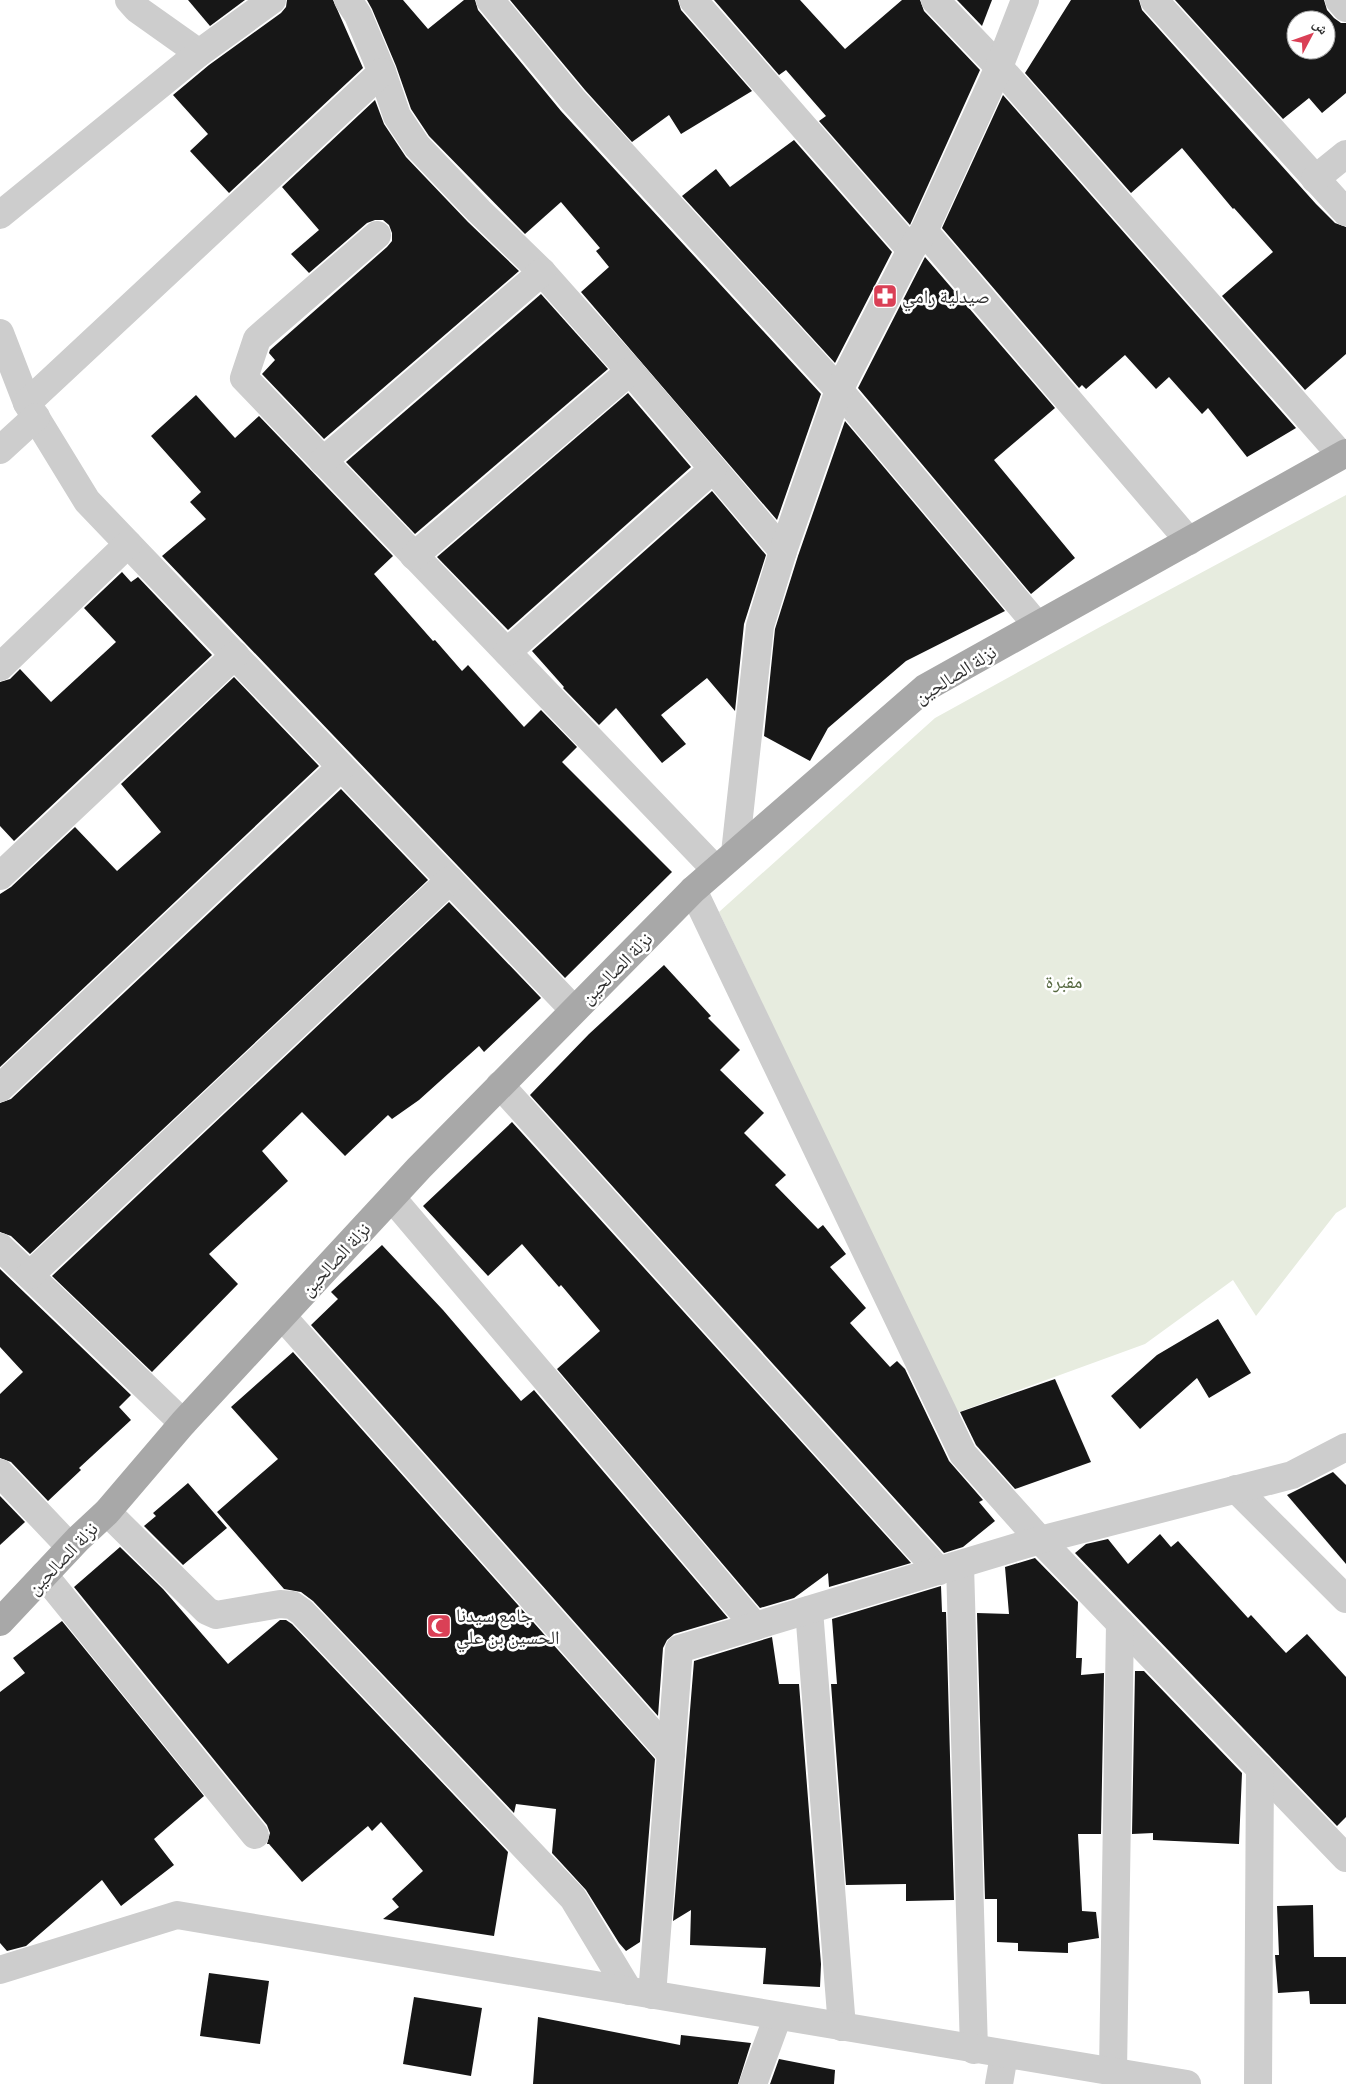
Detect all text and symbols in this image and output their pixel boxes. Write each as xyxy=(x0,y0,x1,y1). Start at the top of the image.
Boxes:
north arrow xyxy=(1286,10,1336,60)
text: ش xyxy=(1309,15,1333,38)
pharmacy icon: صيدلية رامي xyxy=(872,283,898,309)
place label: صيدلية رامي xyxy=(902,284,990,312)
street label: نزلة الصالحين xyxy=(909,639,1001,709)
street label: نزلة الصالحين xyxy=(575,927,657,1009)
park label: مقبرة xyxy=(1046,969,1083,993)
street label: نزلة الصالحين xyxy=(295,1217,375,1301)
street label: نزلة الصالحين xyxy=(21,1516,103,1600)
place label: جامع سيدنا الحسين بن علي xyxy=(456,1603,559,1653)
mosque icon: جامع سيدنا الحسين بن علي xyxy=(426,1613,452,1639)

